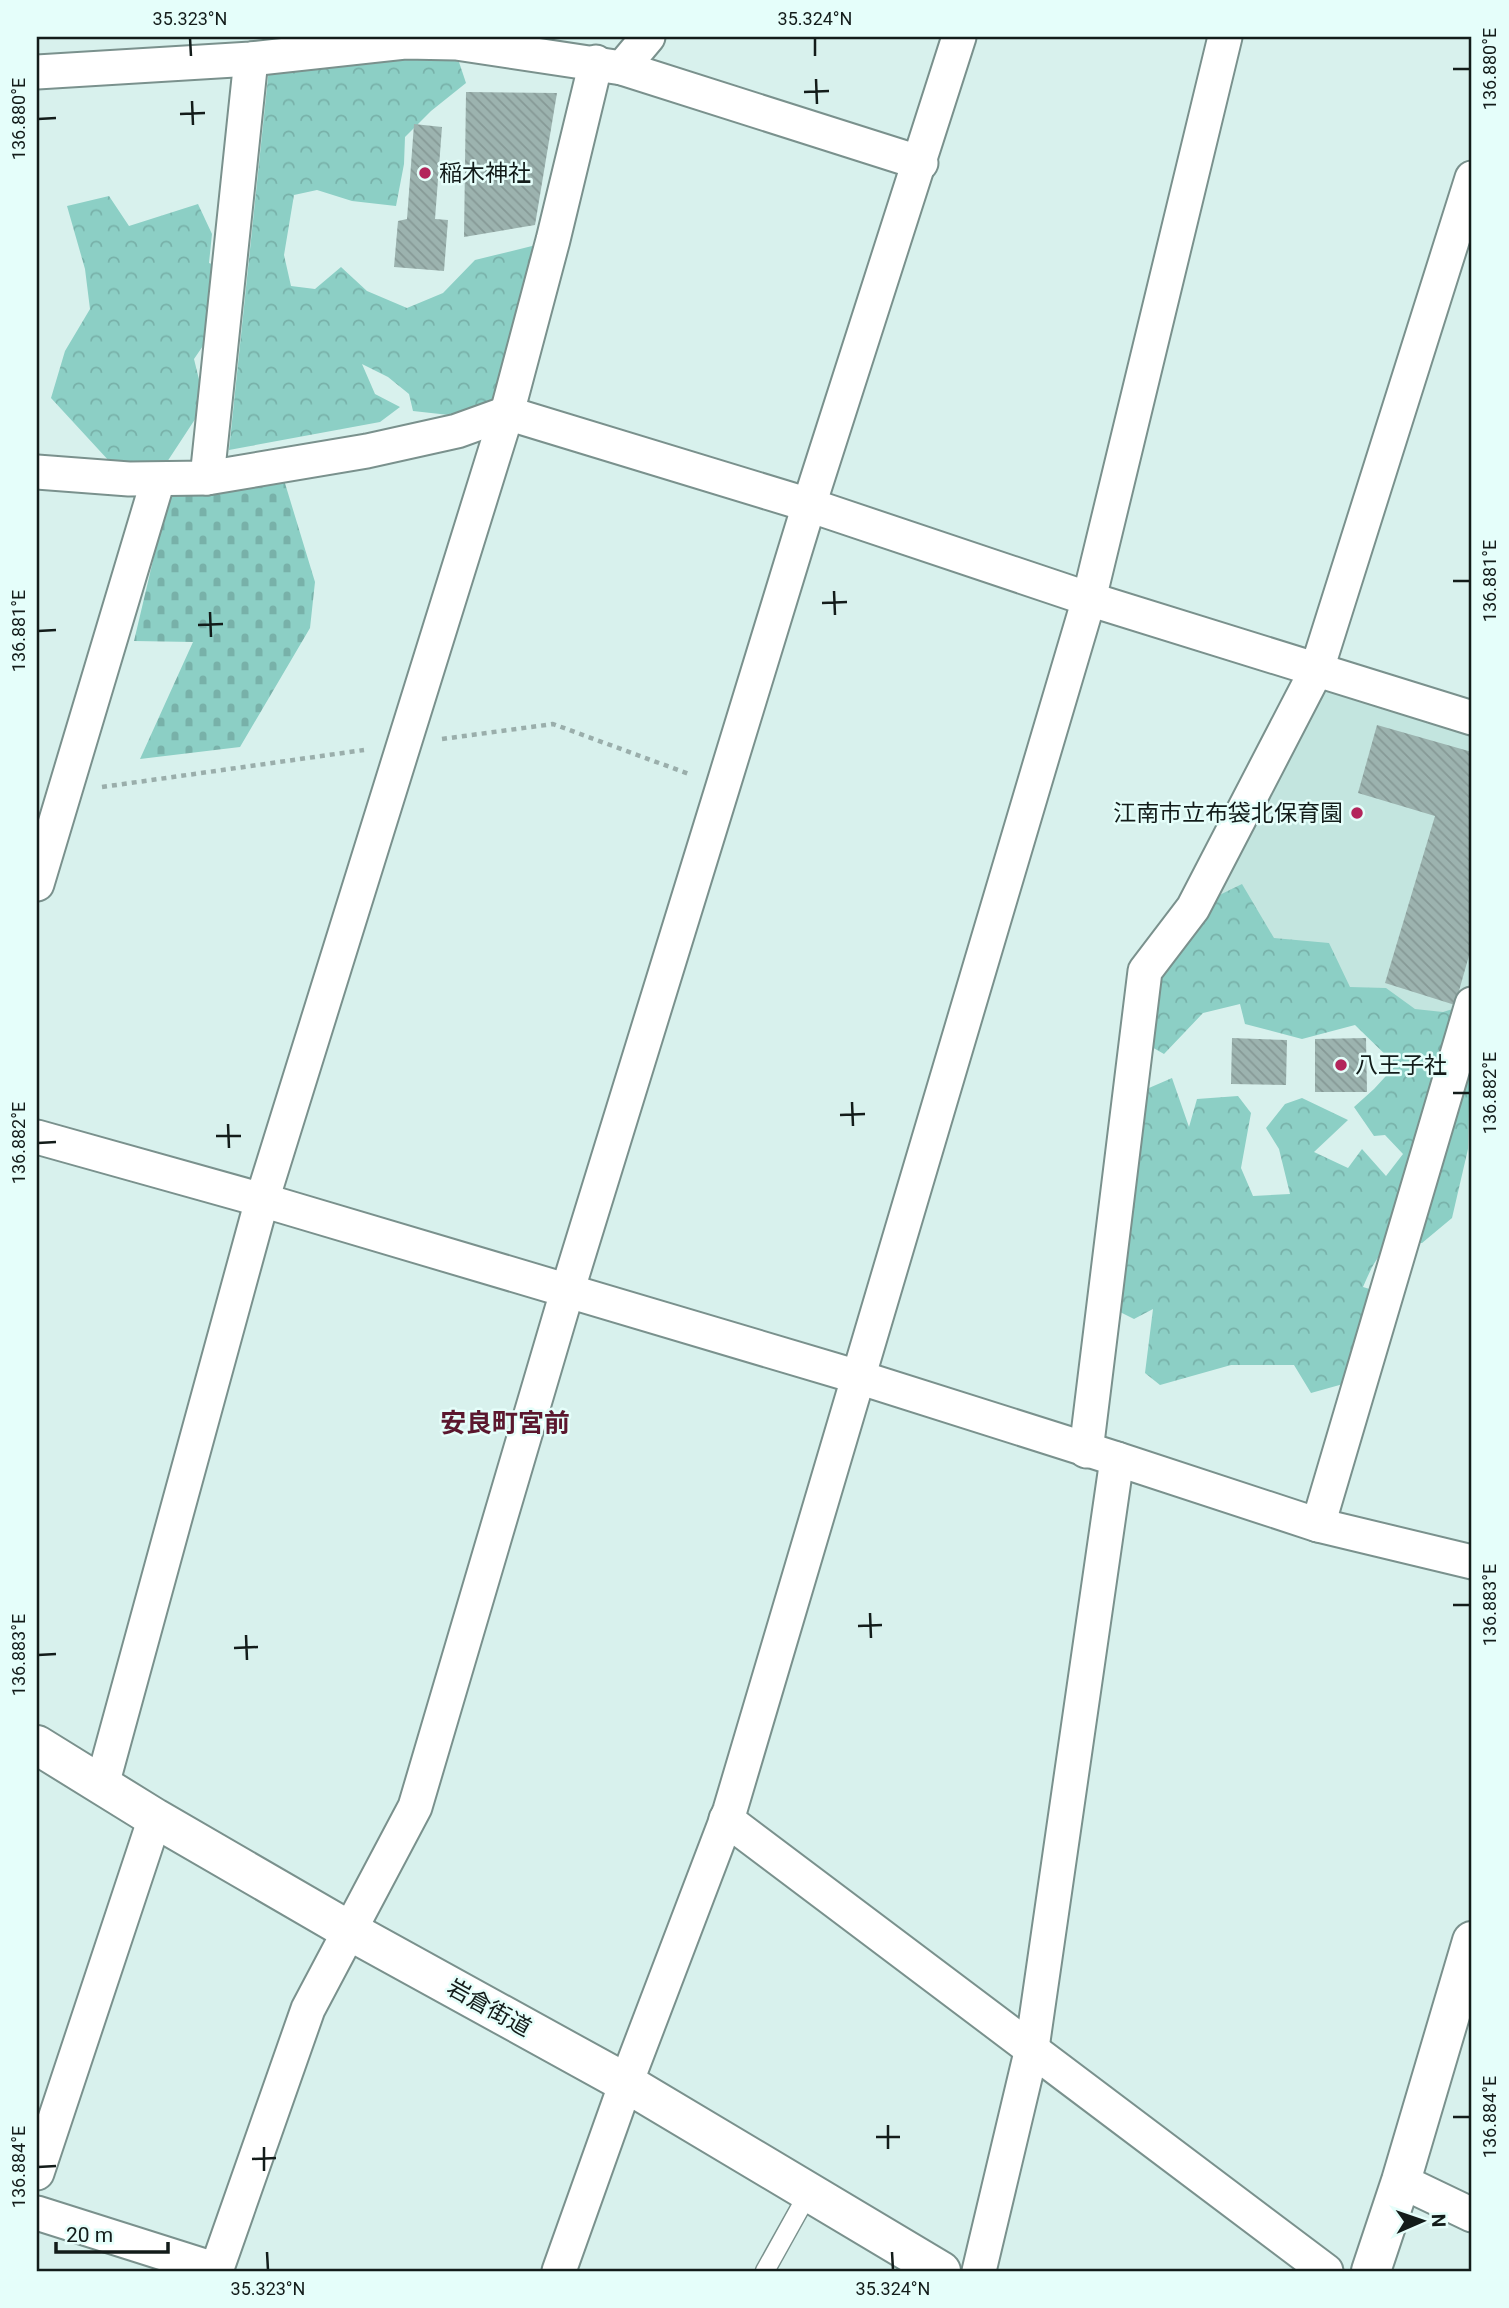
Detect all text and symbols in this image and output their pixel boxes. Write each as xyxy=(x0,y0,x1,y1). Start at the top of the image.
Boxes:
text: 35.323°N xyxy=(153,8,227,29)
text: 35.324°N xyxy=(778,8,852,29)
text: 136.880°E xyxy=(1479,28,1500,110)
text: 136.880°E xyxy=(8,78,29,160)
place label: 稲木神社 xyxy=(439,160,531,187)
marker: 稲木神社 xyxy=(417,165,433,181)
text: 136.881°E xyxy=(1479,540,1500,622)
text: 136.881°E xyxy=(8,590,29,672)
place label: 江南市立布袋北保育園 xyxy=(1113,800,1343,827)
marker: 江南市立布袋北保育園 xyxy=(1349,805,1365,821)
place label: 八王子社 xyxy=(1355,1052,1447,1079)
text: 136.882°E xyxy=(1479,1052,1500,1134)
marker: 八王子社 xyxy=(1333,1057,1349,1073)
text: 136.882°E xyxy=(8,1102,29,1184)
district label: 安良町宮前 xyxy=(440,1408,570,1438)
text: 136.883°E xyxy=(1479,1564,1500,1646)
text: 136.883°E xyxy=(8,1614,29,1696)
street label: 岩倉街道 xyxy=(442,1974,536,2042)
text: 136.884°E xyxy=(1479,2076,1500,2158)
text: 136.884°E xyxy=(8,2126,29,2208)
north arrow xyxy=(1386,2186,1456,2256)
scale bar xyxy=(56,2210,168,2254)
text: N xyxy=(1427,2213,1450,2228)
text: 20 m xyxy=(66,2223,113,2247)
text: 35.323°N xyxy=(231,2278,305,2299)
text: 35.324°N xyxy=(856,2278,930,2299)

